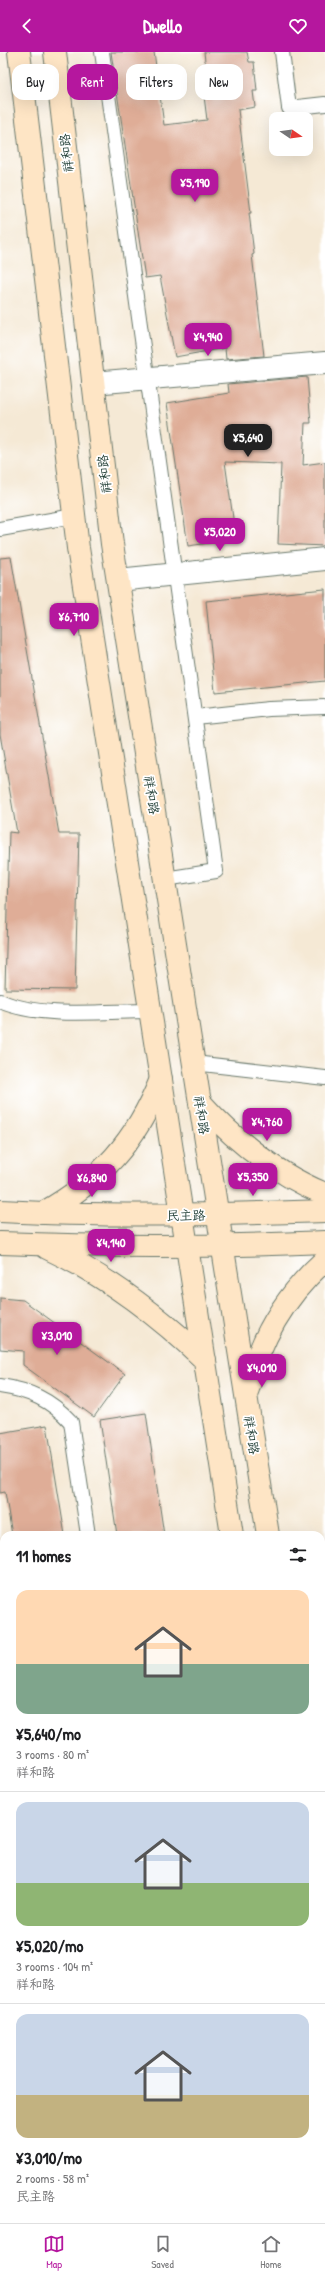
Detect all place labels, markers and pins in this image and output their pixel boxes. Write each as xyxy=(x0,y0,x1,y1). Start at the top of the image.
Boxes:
pin: ¥5,190 xyxy=(162,169,228,203)
pin: ¥4,940 xyxy=(175,323,241,357)
pin: ¥5,640 xyxy=(215,424,281,458)
pin: ¥5,020 xyxy=(187,518,253,552)
pin: ¥6,710 xyxy=(41,603,107,637)
pin: ¥4,760 xyxy=(234,1108,300,1142)
pin: ¥5,350 xyxy=(220,1163,286,1197)
pin: ¥6,840 xyxy=(59,1164,125,1198)
pin: ¥4,140 xyxy=(78,1229,144,1263)
pin: ¥3,010 xyxy=(24,1322,90,1356)
pin: ¥4,010 xyxy=(229,1354,295,1388)

